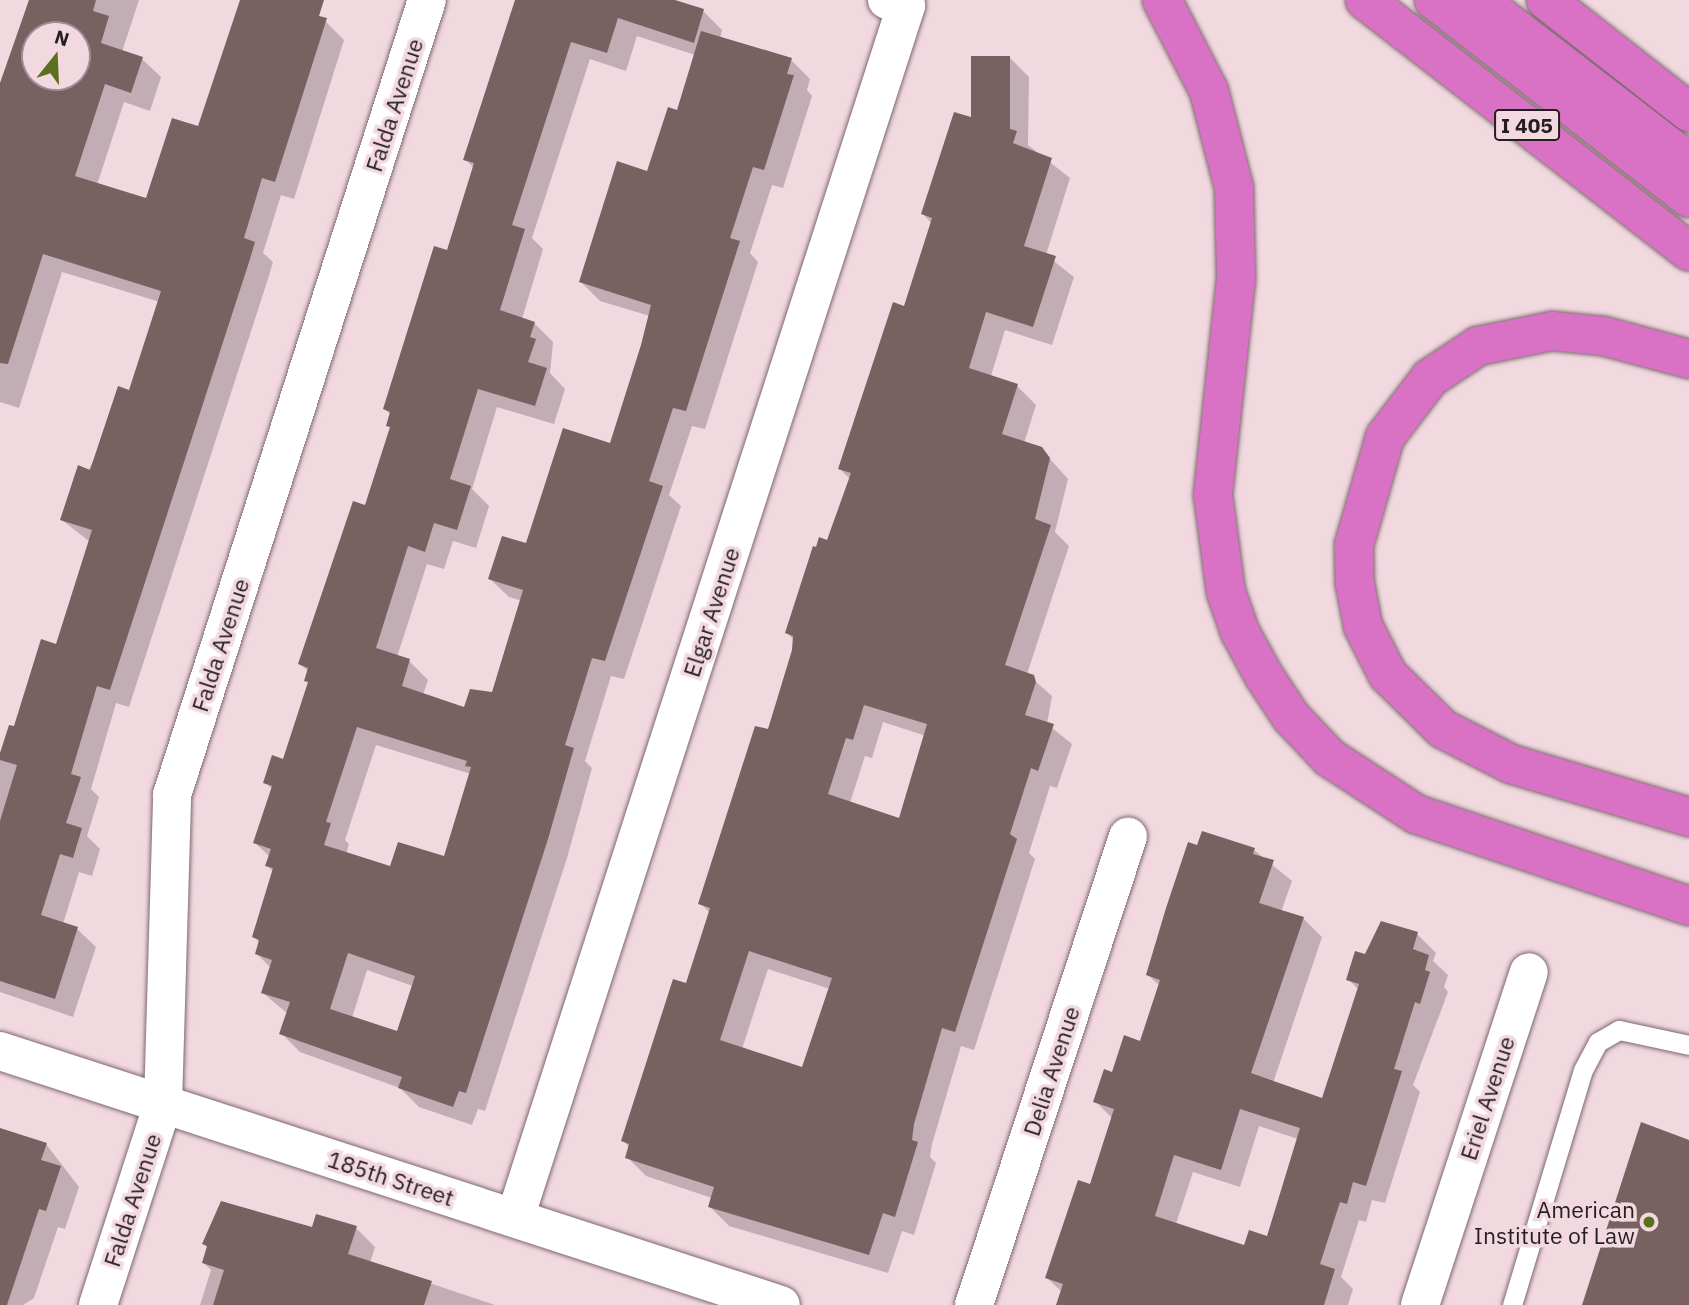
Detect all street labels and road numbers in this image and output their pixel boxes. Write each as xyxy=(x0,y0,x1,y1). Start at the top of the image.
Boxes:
street label: Falda Avenue xyxy=(360,35,428,175)
road number: I 405 xyxy=(1494,108,1560,142)
street label: Elgar Avenue xyxy=(677,544,745,680)
street label: Falda Avenue xyxy=(186,575,254,715)
street label: Delia Avenue xyxy=(1017,1003,1085,1139)
street label: Eriel Avenue xyxy=(1454,1033,1520,1163)
street label: Falda Avenue xyxy=(98,1130,166,1270)
street label: 185th Street xyxy=(324,1145,458,1211)

